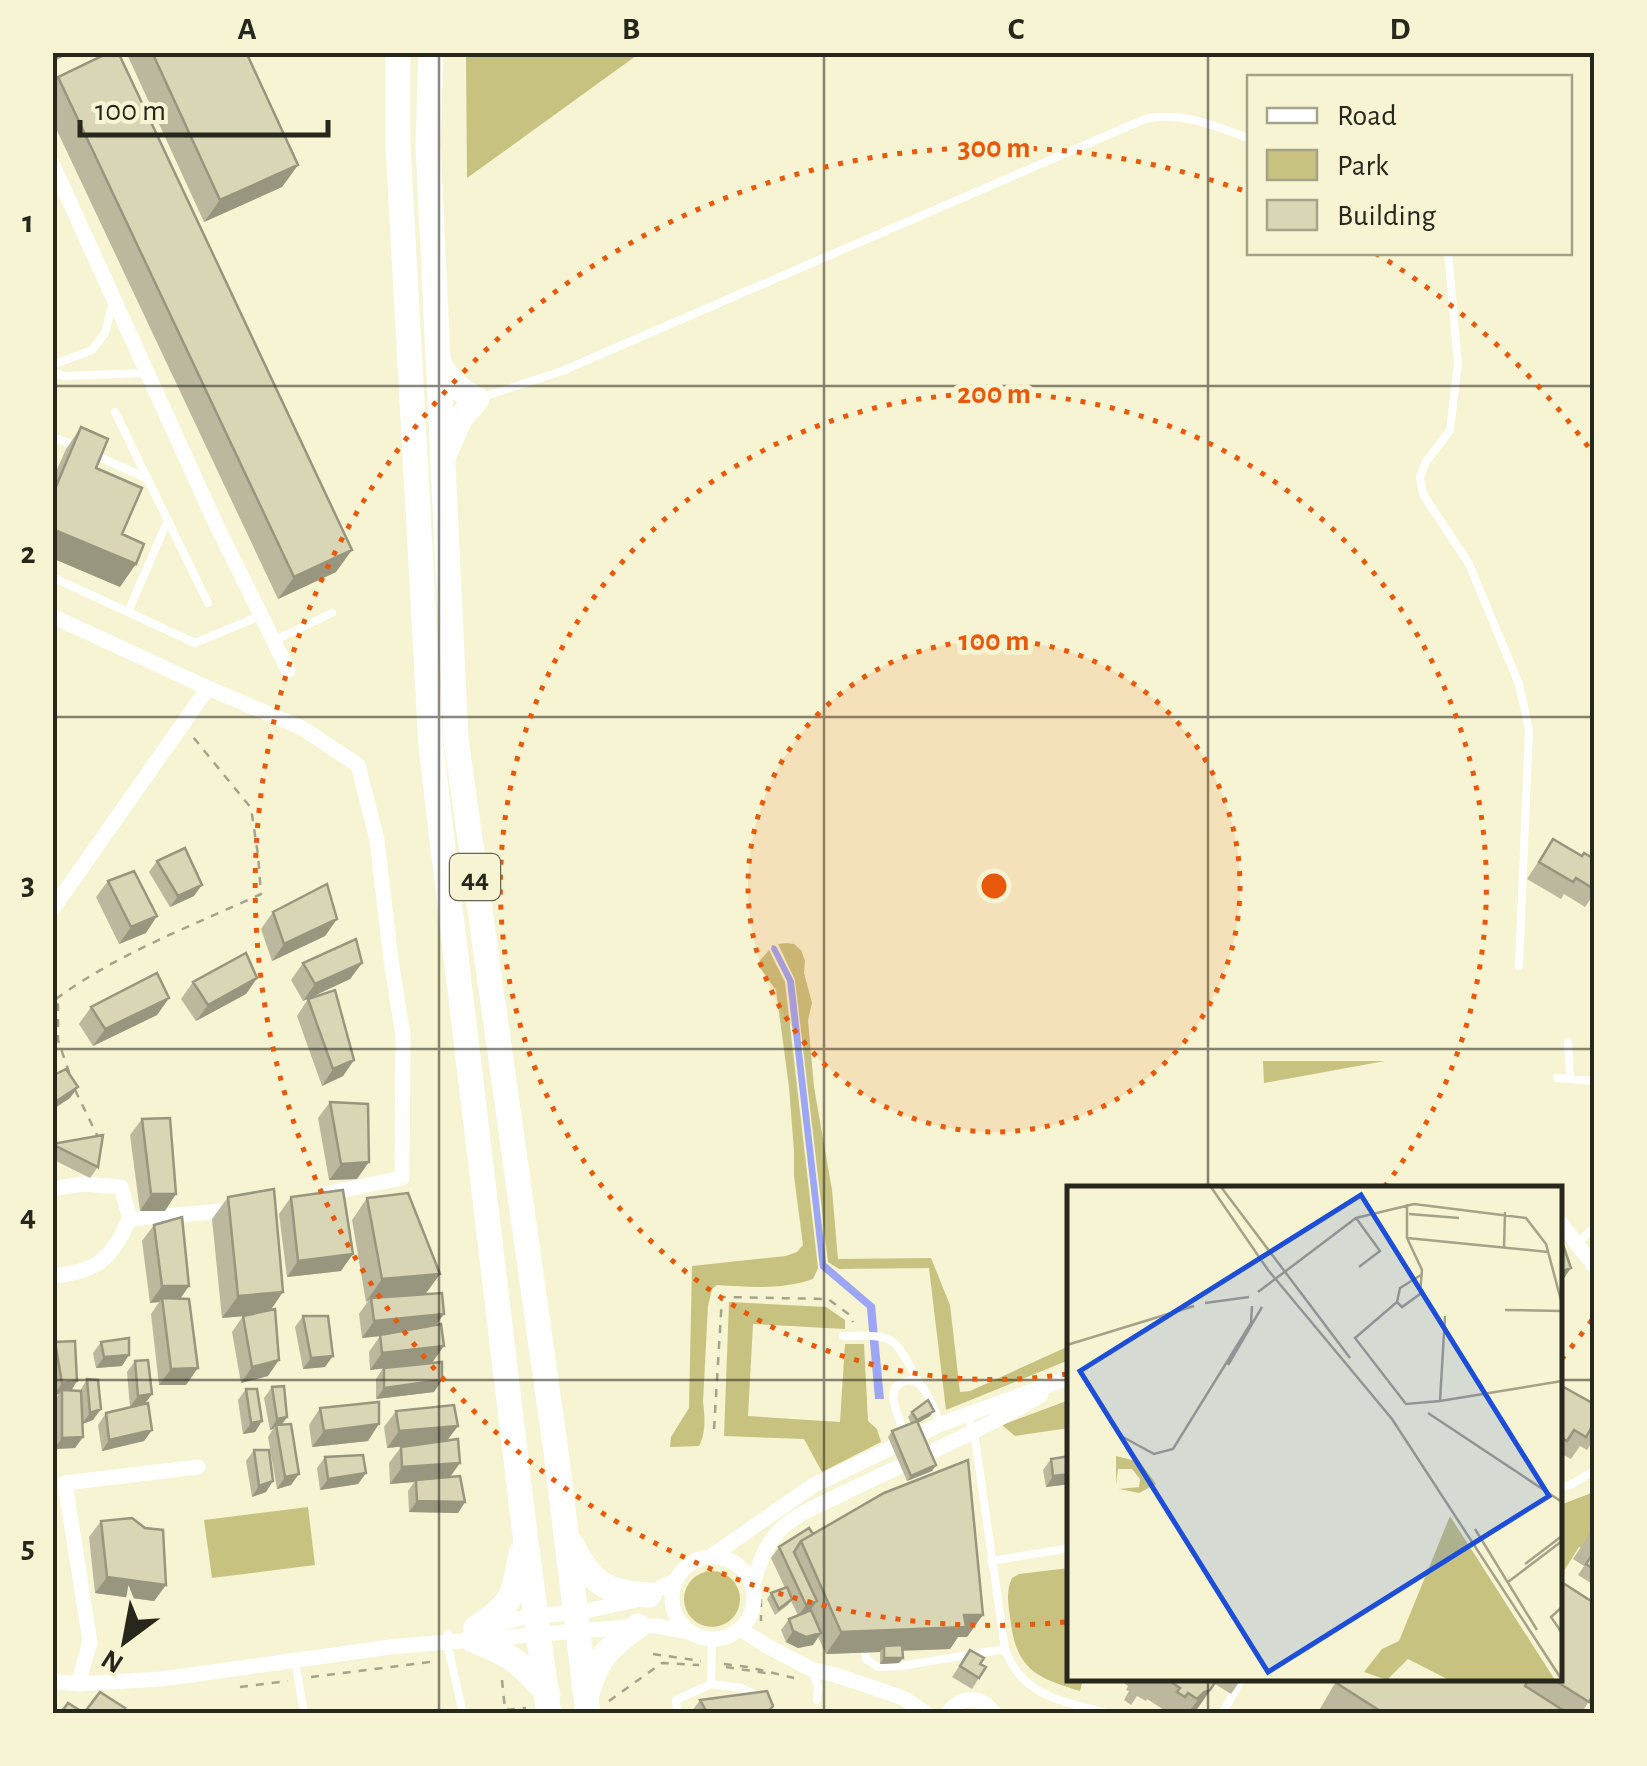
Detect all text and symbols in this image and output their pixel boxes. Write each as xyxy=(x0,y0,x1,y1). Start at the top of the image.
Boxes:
text: A xyxy=(237,13,257,45)
text: B xyxy=(622,13,640,45)
text: C xyxy=(1008,13,1025,45)
text: D xyxy=(1390,13,1411,45)
scale bar xyxy=(80,75,328,137)
legend xyxy=(1247,75,1572,255)
text: 100 m xyxy=(95,96,166,126)
text: Road xyxy=(1337,101,1397,131)
text: 300 m xyxy=(958,133,1030,163)
text: Park xyxy=(1337,151,1389,181)
text: Building xyxy=(1337,201,1436,231)
text: 1 xyxy=(22,206,34,238)
text: 200 m xyxy=(957,379,1031,409)
text: 2 xyxy=(20,537,36,569)
text: 100 m xyxy=(959,626,1029,656)
road number: 44 xyxy=(450,854,500,900)
text: 3 xyxy=(21,868,35,900)
centre of rings xyxy=(976,868,1012,904)
inset map xyxy=(1067,1186,1562,1681)
text: 4 xyxy=(20,1200,36,1232)
text: 5 xyxy=(21,1531,35,1563)
north arrow xyxy=(75,1591,175,1691)
text: N xyxy=(97,1643,128,1678)

